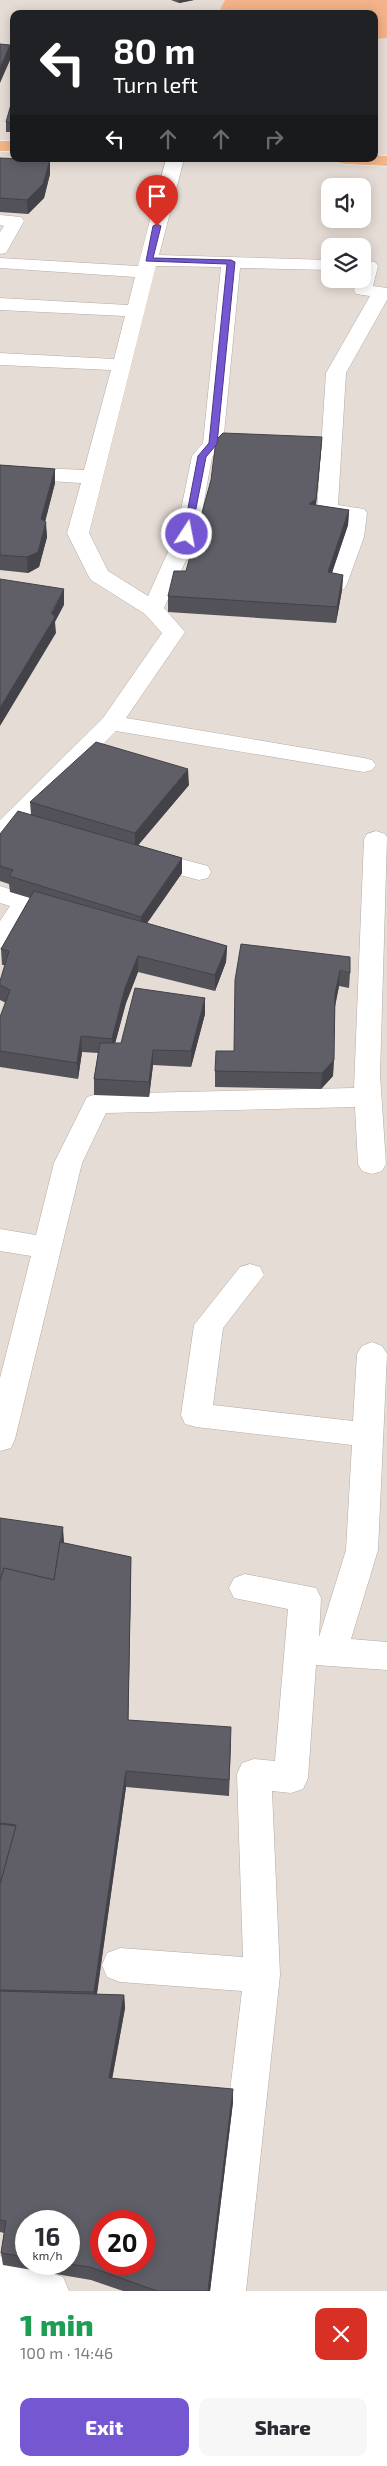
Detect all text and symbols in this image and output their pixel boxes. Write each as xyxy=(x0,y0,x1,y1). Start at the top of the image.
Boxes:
text: 80 m xyxy=(113,29,195,71)
icon: left xyxy=(30,30,95,95)
text: Turn left xyxy=(113,71,198,97)
icon: left xyxy=(101,125,129,153)
icon: ahead xyxy=(154,125,182,153)
icon: ahead xyxy=(207,125,235,153)
icon: right xyxy=(260,125,288,153)
pin xyxy=(136,175,178,226)
map controls xyxy=(321,178,371,288)
button: sound xyxy=(321,178,371,228)
icon: arrive xyxy=(143,182,171,210)
button: layers xyxy=(321,238,371,288)
position arrow xyxy=(160,507,212,559)
speed limit sign: 20 xyxy=(90,2210,155,2275)
text: 16 xyxy=(35,2221,60,2251)
text: km/h xyxy=(33,2248,62,2262)
text: 1 min xyxy=(20,2306,94,2342)
button: close xyxy=(315,2308,367,2360)
text: 100 m · 14:46 xyxy=(20,2343,113,2362)
button: Exit xyxy=(20,2398,189,2456)
button: Share xyxy=(199,2398,367,2456)

